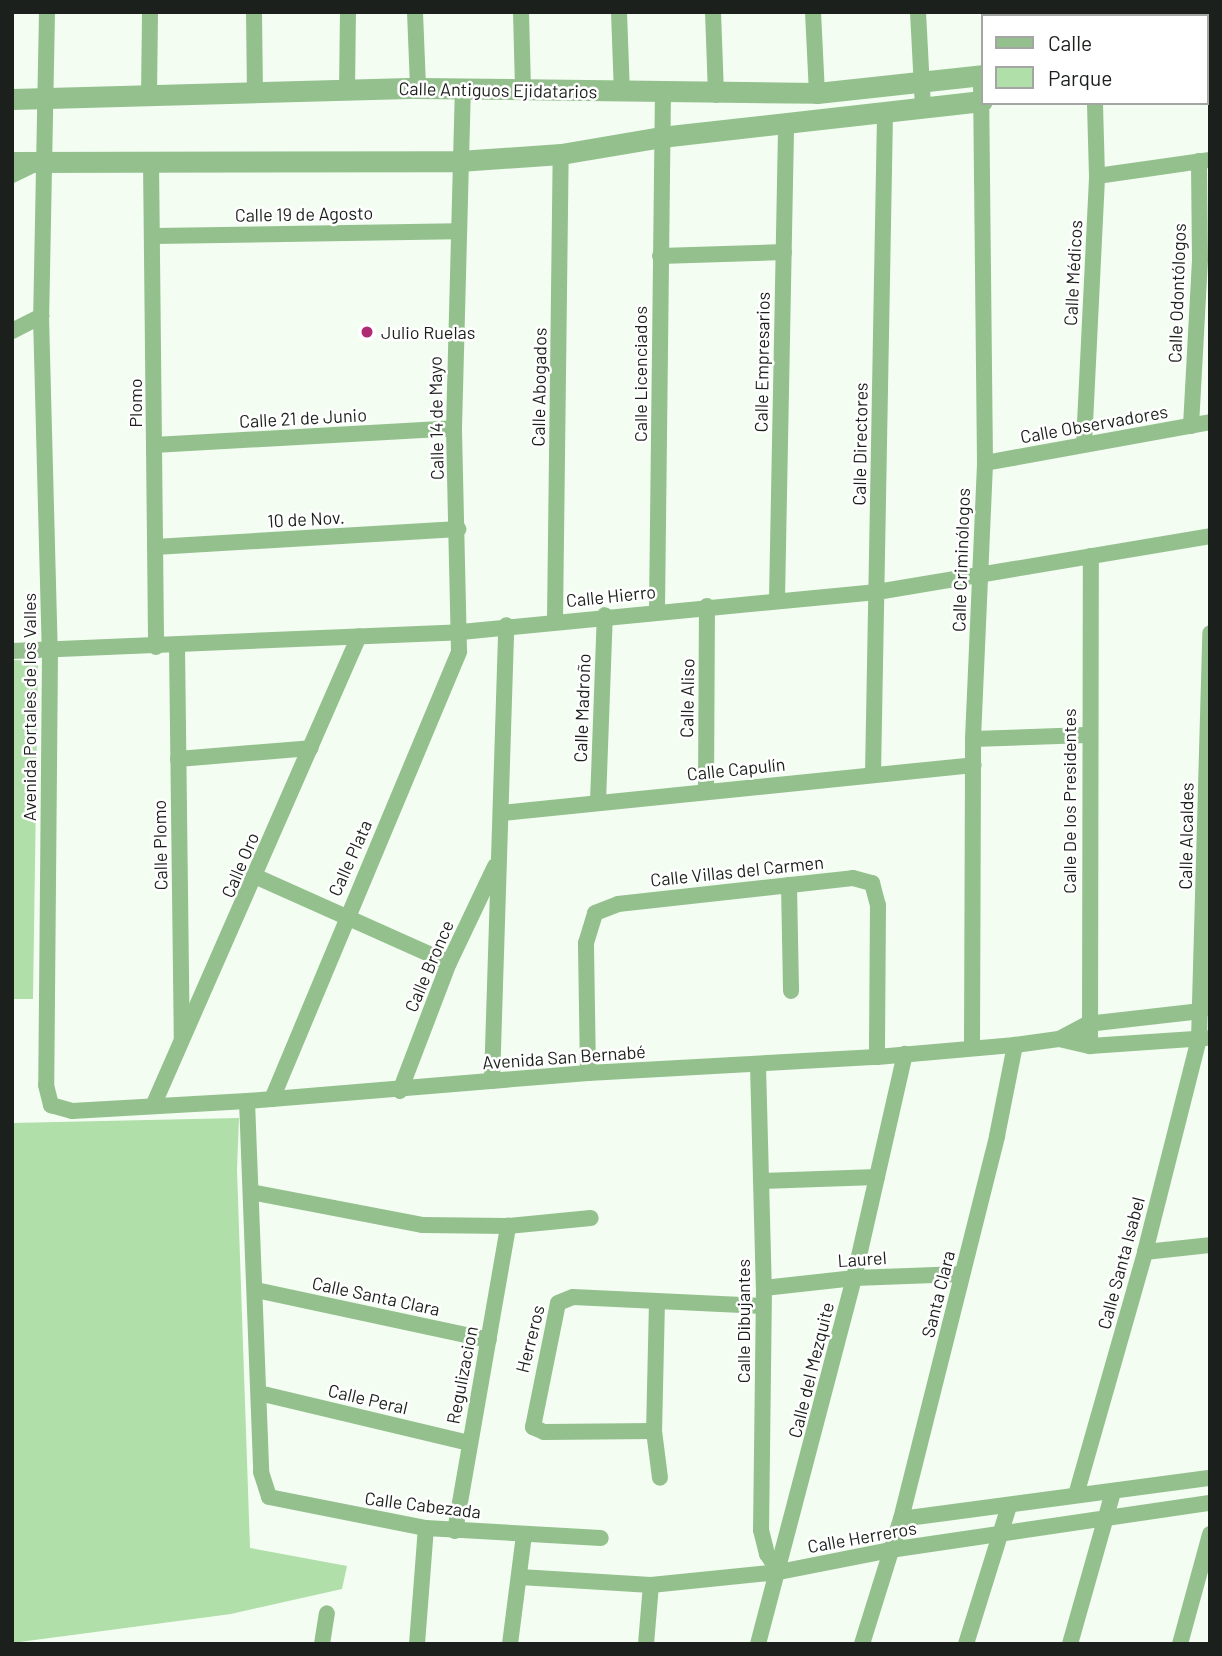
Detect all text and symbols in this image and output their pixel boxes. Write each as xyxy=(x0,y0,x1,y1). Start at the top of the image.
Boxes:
legend xyxy=(981,14,1208,105)
text: Calle xyxy=(1048,30,1092,55)
text: Parque xyxy=(1048,65,1113,90)
street label: Calle Antiguos Ejidatarios xyxy=(398,77,598,103)
street label: Calle 19 de Agosto xyxy=(235,202,373,226)
street label: Calle Médicos xyxy=(1059,219,1087,327)
street label: Calle Odontólogos xyxy=(1164,223,1190,363)
street label: Calle Empresarios xyxy=(750,292,774,432)
street label: Calle Licenciados xyxy=(629,306,651,442)
place label: Julio Ruelas xyxy=(381,321,475,343)
marker: Julio Ruelas xyxy=(359,324,375,340)
street label: Calle Abogados xyxy=(527,327,551,447)
street label: Calle 14 de Mayo xyxy=(424,356,448,480)
street label: Plomo xyxy=(124,378,146,428)
street label: Calle Directores xyxy=(848,382,872,506)
street label: Calle Observadores xyxy=(1018,400,1170,448)
street label: Calle 21 de Junio xyxy=(239,404,367,432)
street label: Calle Criminólogos xyxy=(948,488,974,632)
street label: 10 de Nov. xyxy=(267,506,345,532)
street label: Calle Hierro xyxy=(565,581,657,611)
street label: Avenida Portales de los Valles xyxy=(18,593,40,821)
street label: Calle Madroño xyxy=(569,653,595,763)
street label: Calle Aliso xyxy=(676,658,698,738)
street label: Calle De los Presidentes xyxy=(1058,708,1080,894)
street label: Calle Capulín xyxy=(686,753,786,785)
street label: Calle Alcaldes xyxy=(1174,782,1198,890)
street label: Calle Plomo xyxy=(148,799,172,891)
street label: Calle Plata xyxy=(324,817,376,899)
street label: Calle Oro xyxy=(217,829,263,901)
street label: Calle Villas del Carmen xyxy=(649,851,825,891)
street label: Calle Bronce xyxy=(400,917,458,1015)
street label: Avenida San Bernabé xyxy=(482,1041,646,1073)
street label: Calle Santa Isabel xyxy=(1093,1194,1149,1332)
street label: Laurel xyxy=(837,1247,887,1271)
street label: Santa Clara xyxy=(917,1248,959,1340)
street label: Calle Dibujantes xyxy=(732,1259,754,1383)
street label: Calle Santa Clara xyxy=(310,1272,442,1320)
street label: Calle del Mezquite xyxy=(784,1300,838,1440)
street label: Herreros xyxy=(511,1303,549,1375)
street label: Regulizacion xyxy=(442,1324,482,1426)
street label: Calle Peral xyxy=(326,1379,410,1419)
street label: Calle Cabezada xyxy=(364,1487,482,1523)
street label: Calle Herreros xyxy=(806,1517,918,1557)

